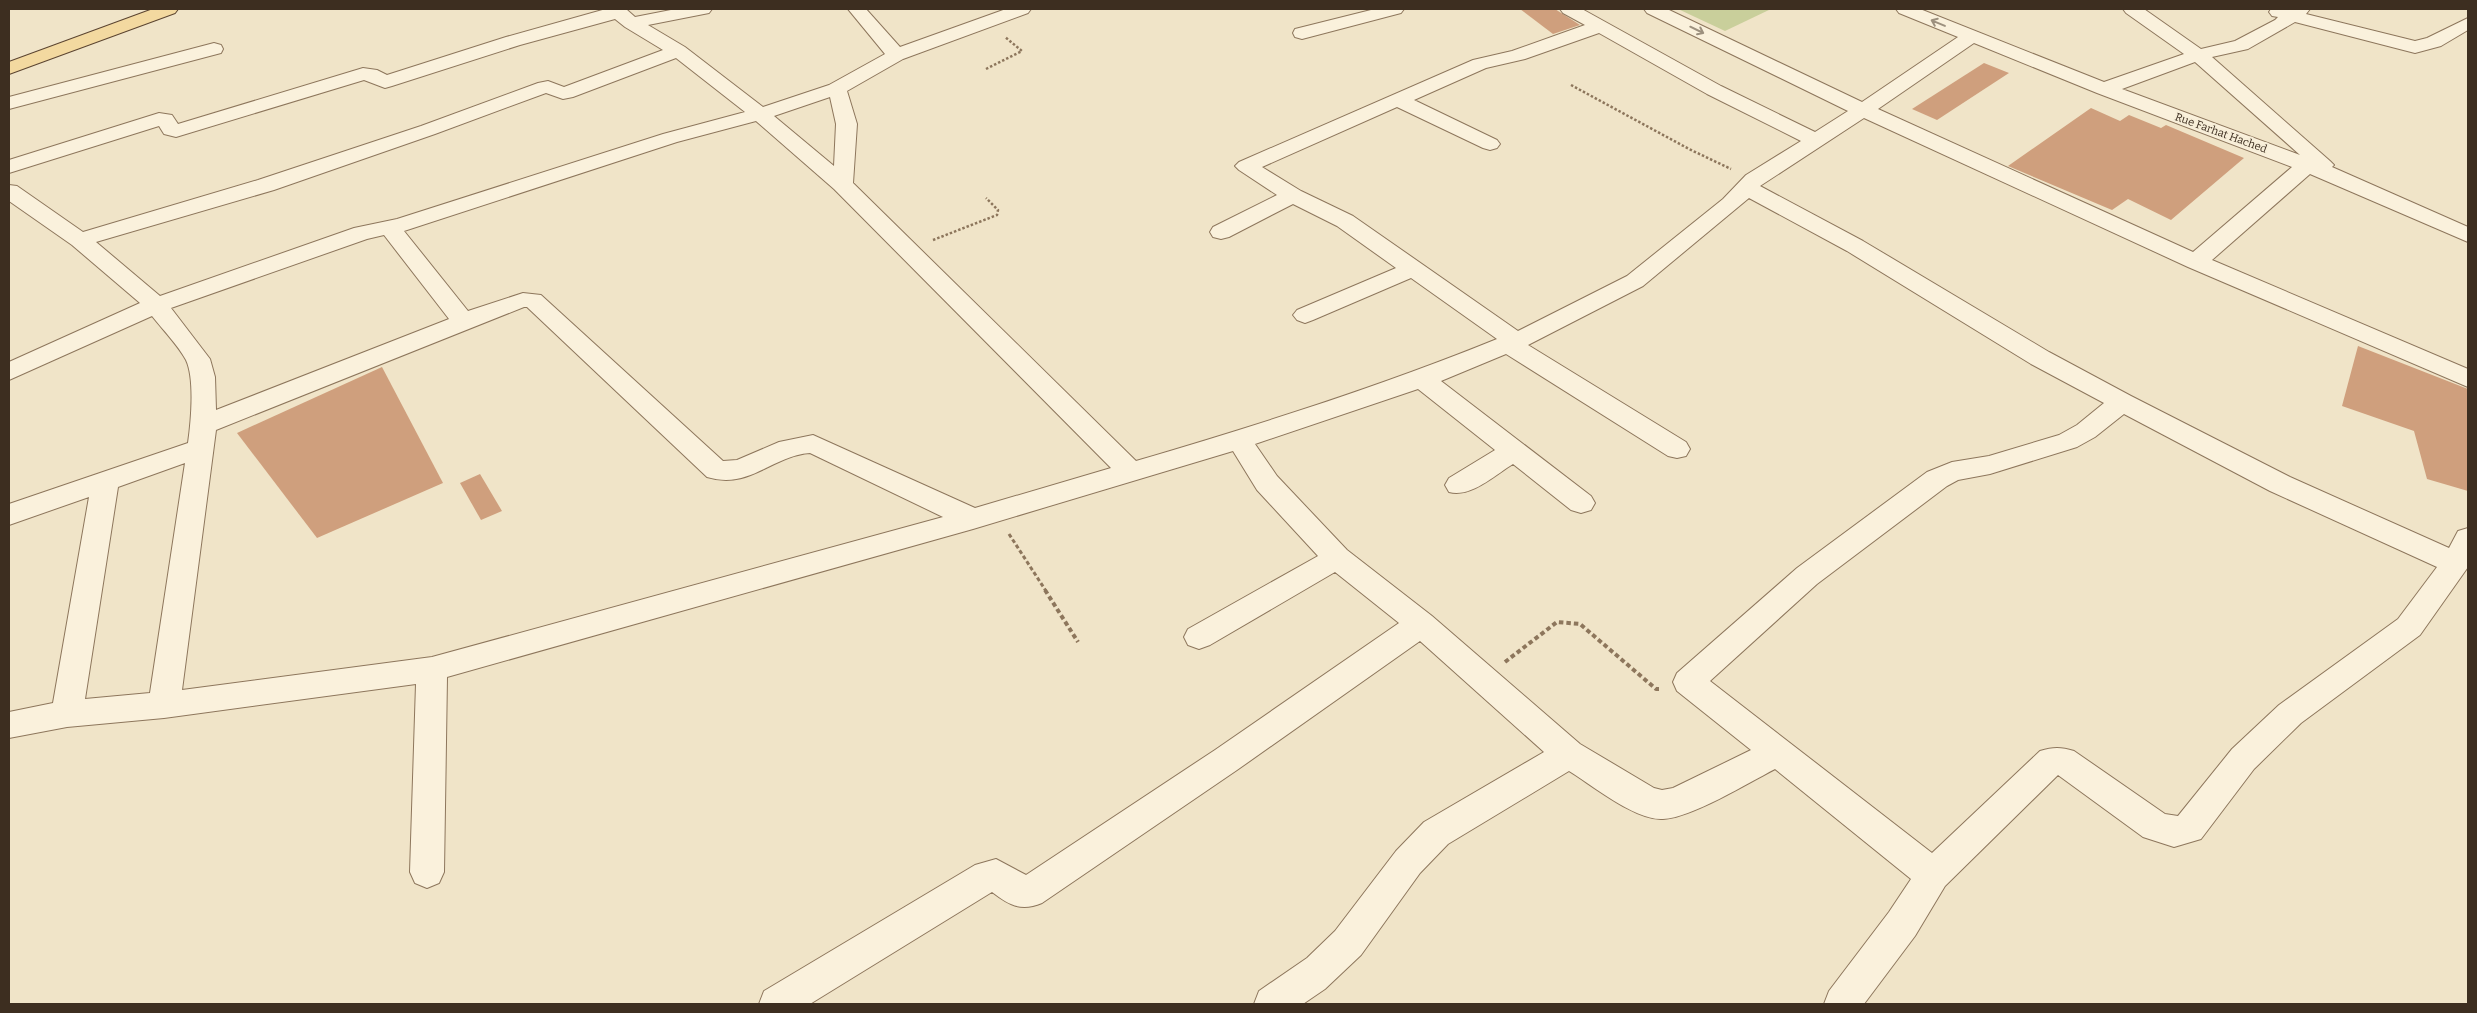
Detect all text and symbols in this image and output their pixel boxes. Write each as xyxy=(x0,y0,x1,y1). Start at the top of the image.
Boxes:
one-way arrow xyxy=(1931,18,1946,27)
one-way arrow xyxy=(1689,25,1704,35)
street label: Rue Farhat Hached xyxy=(2173,110,2269,156)

